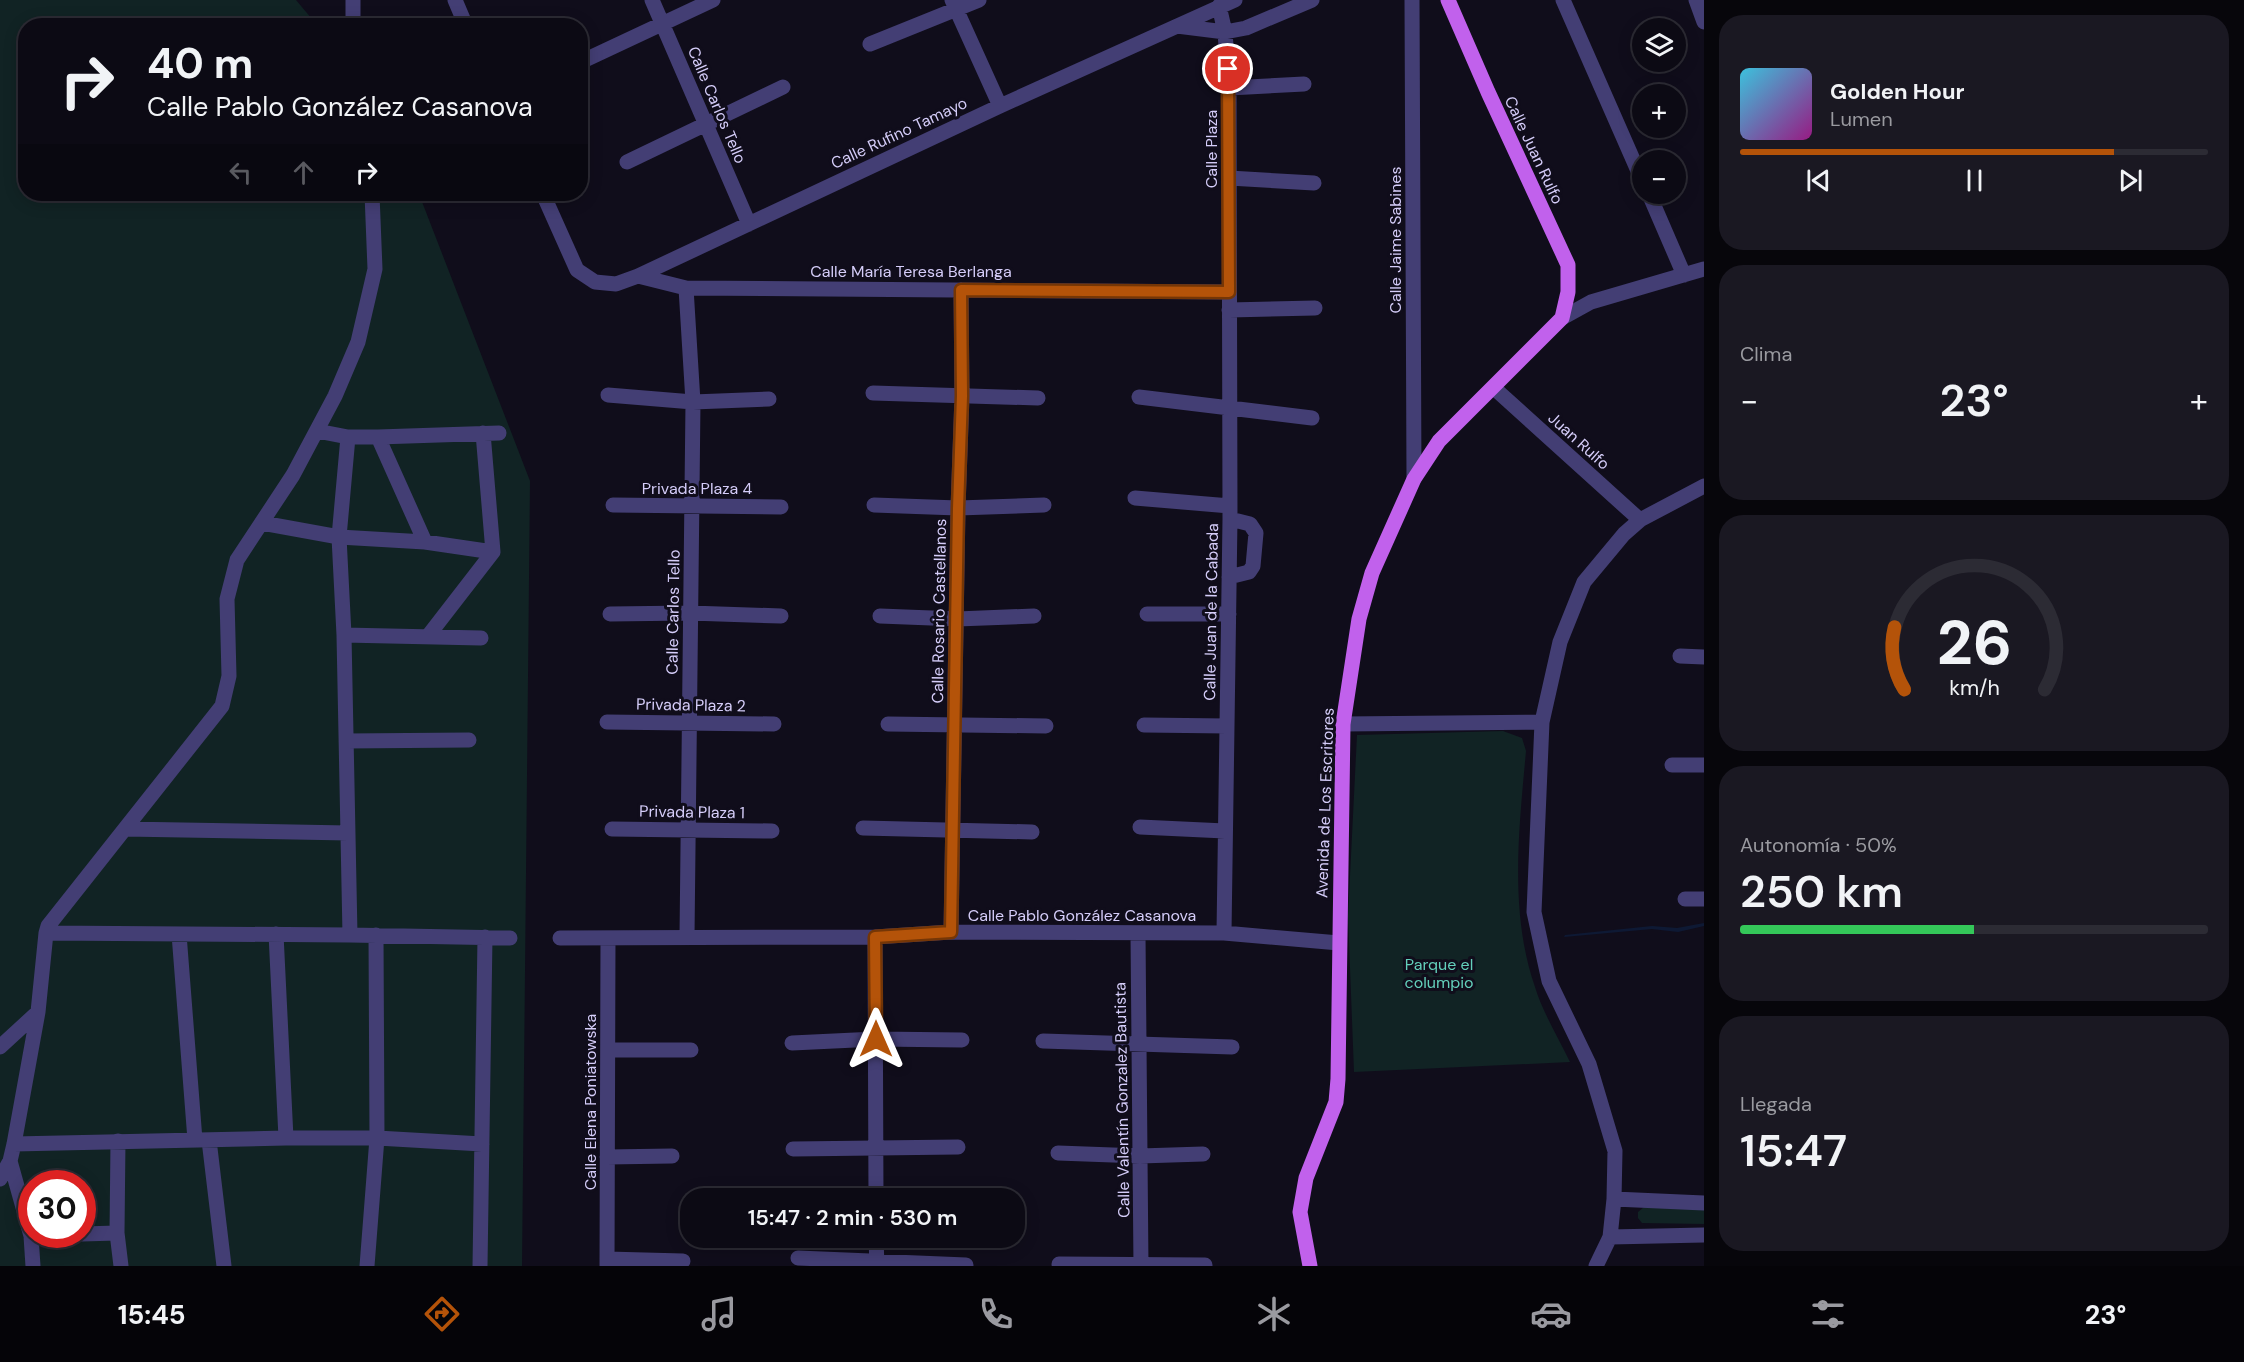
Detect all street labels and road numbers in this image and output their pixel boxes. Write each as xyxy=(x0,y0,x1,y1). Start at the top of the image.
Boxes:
street label: Calle Carlos Tello xyxy=(683,43,751,167)
street label: Calle Rufino Tamayo xyxy=(827,92,971,174)
street label: Calle Juan Rulfo xyxy=(1500,93,1568,207)
street label: Calle Plaza xyxy=(1201,110,1222,188)
street label: Calle Jaime Sabines xyxy=(1385,167,1406,313)
street label: Calle María Teresa Berlanga xyxy=(810,261,1012,282)
street label: Juan Rulfo xyxy=(1544,408,1614,474)
street label: Privada Plaza 4 xyxy=(642,478,752,499)
street label: Calle Rosario Castellanos xyxy=(927,518,951,704)
street label: Calle Juan de la Cabada xyxy=(1199,523,1223,701)
street label: Calle Carlos Tello xyxy=(661,549,685,675)
street label: Privada Plaza 2 xyxy=(636,694,746,716)
street label: Avenida de Los Escritores xyxy=(1311,707,1339,899)
street label: Privada Plaza 1 xyxy=(639,801,745,823)
street label: Calle Pablo González Casanova xyxy=(968,905,1196,926)
street label: Calle Valentín Gonzalez Bautista xyxy=(1109,982,1135,1218)
street label: Calle Elena Poniatowska xyxy=(580,1014,601,1190)

